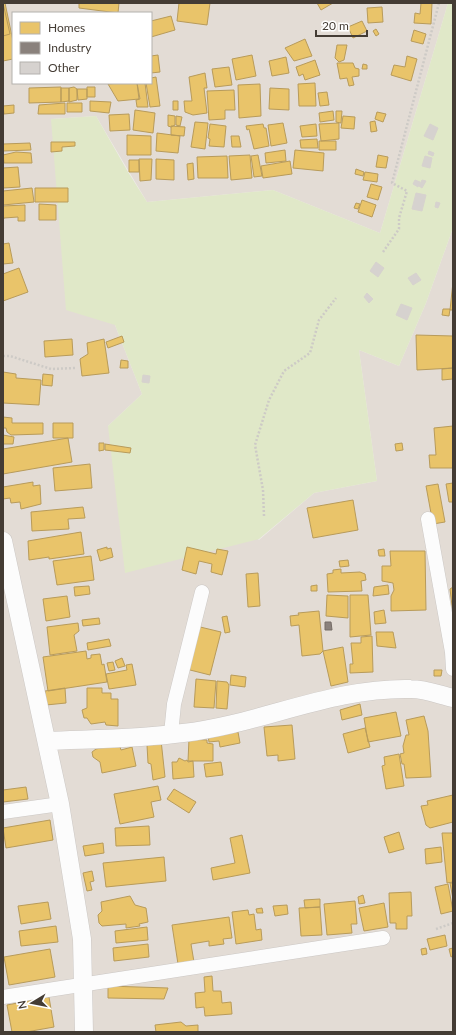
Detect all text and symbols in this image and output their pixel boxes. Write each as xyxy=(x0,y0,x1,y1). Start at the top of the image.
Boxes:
legend xyxy=(12,12,152,84)
scale bar xyxy=(316,12,367,38)
text: 20 m xyxy=(322,18,349,33)
text: Homes xyxy=(48,20,85,35)
text: Industry xyxy=(48,40,92,55)
text: Other xyxy=(48,60,80,75)
north arrow xyxy=(12,983,52,1023)
text: N xyxy=(15,1000,29,1010)

